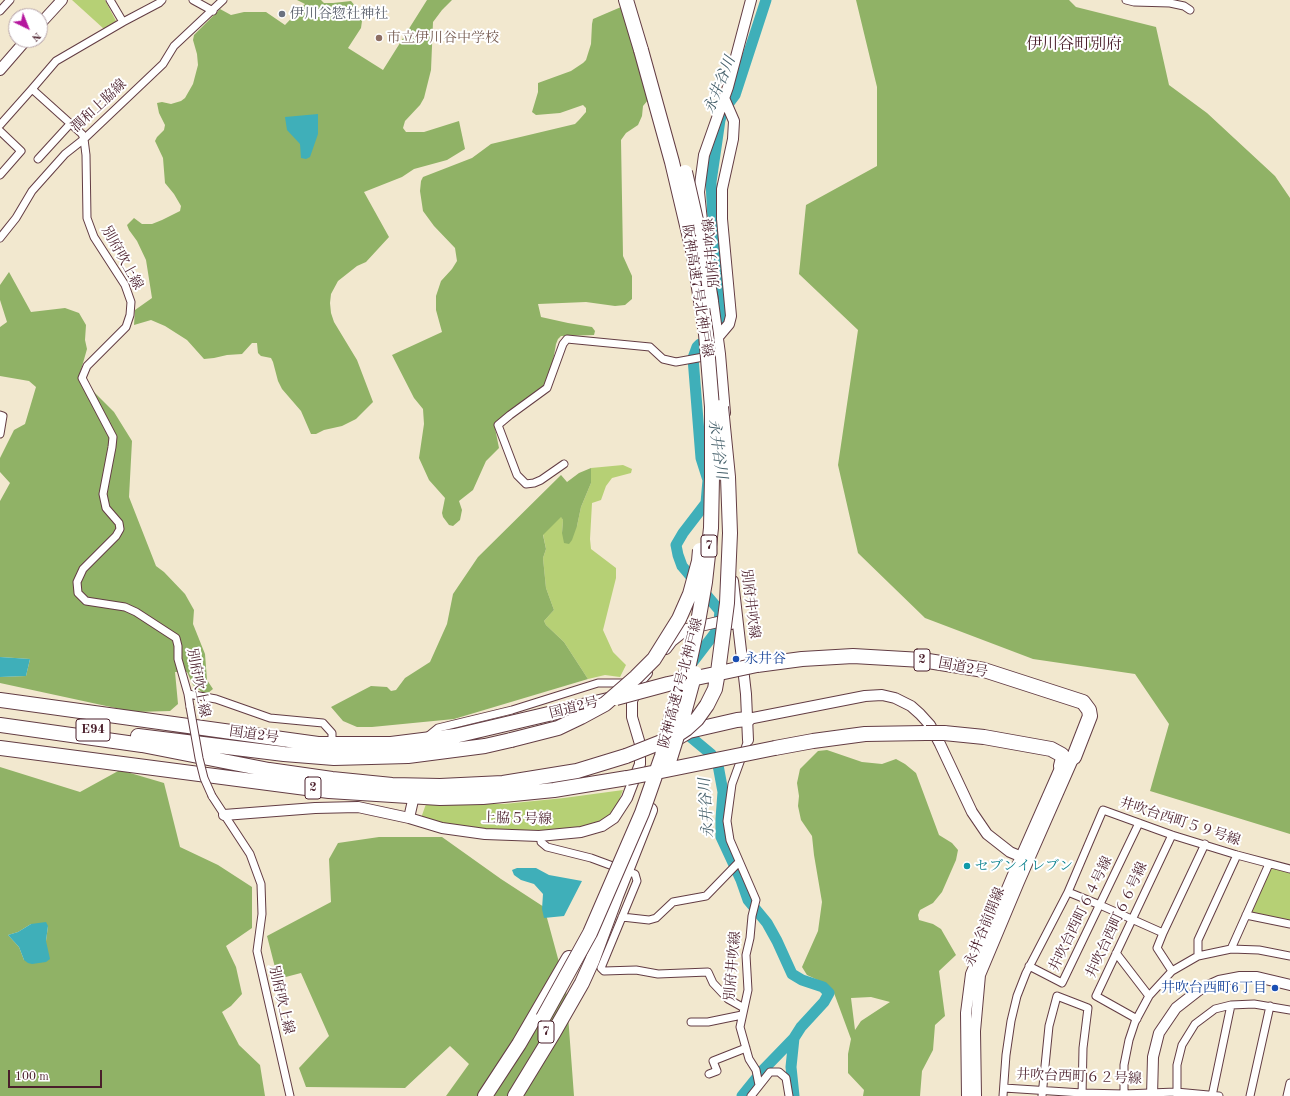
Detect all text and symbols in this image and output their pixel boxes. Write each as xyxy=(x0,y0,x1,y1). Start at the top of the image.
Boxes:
place label: 伊川谷惣社神社 xyxy=(290,6,388,22)
north arrow xyxy=(8,8,48,48)
marker: 伊川谷惣社神社 xyxy=(277,9,287,19)
text: N xyxy=(29,30,43,43)
place label: 市立伊川谷中学校 xyxy=(387,30,499,46)
marker: 市立伊川谷中学校 xyxy=(374,33,384,43)
district label: 伊川谷町別府 xyxy=(1026,35,1122,55)
water label: 永井谷川 xyxy=(700,54,740,116)
street label: 潤和上脇線 xyxy=(68,76,130,136)
street label: 別府井吹線 xyxy=(701,217,723,289)
street label: 別府吹上線 xyxy=(98,223,146,293)
street label: 阪神高速7号北神戸線 xyxy=(678,223,716,359)
water label: 永井谷川 xyxy=(704,418,730,480)
road number: 7 xyxy=(701,535,717,557)
street label: 別府井吹線 xyxy=(737,568,763,640)
street label: 阪神高速7号北神戸線 xyxy=(656,616,706,750)
street label: 別府吹上線 xyxy=(183,647,213,719)
road number: 2 xyxy=(914,649,930,671)
place label: 永井谷 xyxy=(744,651,786,667)
marker: 永井谷 xyxy=(731,654,741,664)
street label: 国道2号 xyxy=(937,655,989,681)
street label: 国道2号 xyxy=(548,694,600,722)
road number: E94 xyxy=(76,719,110,741)
street label: 国道2号 xyxy=(228,723,280,747)
road number: 2 xyxy=(305,777,321,799)
water label: 永井谷川 xyxy=(696,777,718,839)
street label: 井吹台西町５９号線 xyxy=(1117,795,1243,849)
street label: 上脇５号線 xyxy=(482,810,552,828)
street label: 井吹台西町６４号線 xyxy=(1046,854,1116,974)
place label: セブンイレブン xyxy=(975,858,1073,874)
street label: 井吹台西町６６号線 xyxy=(1083,859,1151,981)
marker: セブンイレブン xyxy=(962,861,972,871)
street label: 永井谷前開線 xyxy=(961,885,1009,969)
street label: 別府井吹線 xyxy=(722,930,744,1002)
street label: 別府吹上線 xyxy=(265,964,297,1036)
place label: 井吹台西町6丁目 xyxy=(1161,980,1267,996)
marker: 井吹台西町6丁目 xyxy=(1270,983,1280,993)
road number: 7 xyxy=(538,1021,554,1043)
scale bar xyxy=(10,1062,104,1088)
street label: 井吹台西町６２号線 xyxy=(1016,1066,1142,1088)
text: 100 m xyxy=(15,1071,49,1083)

